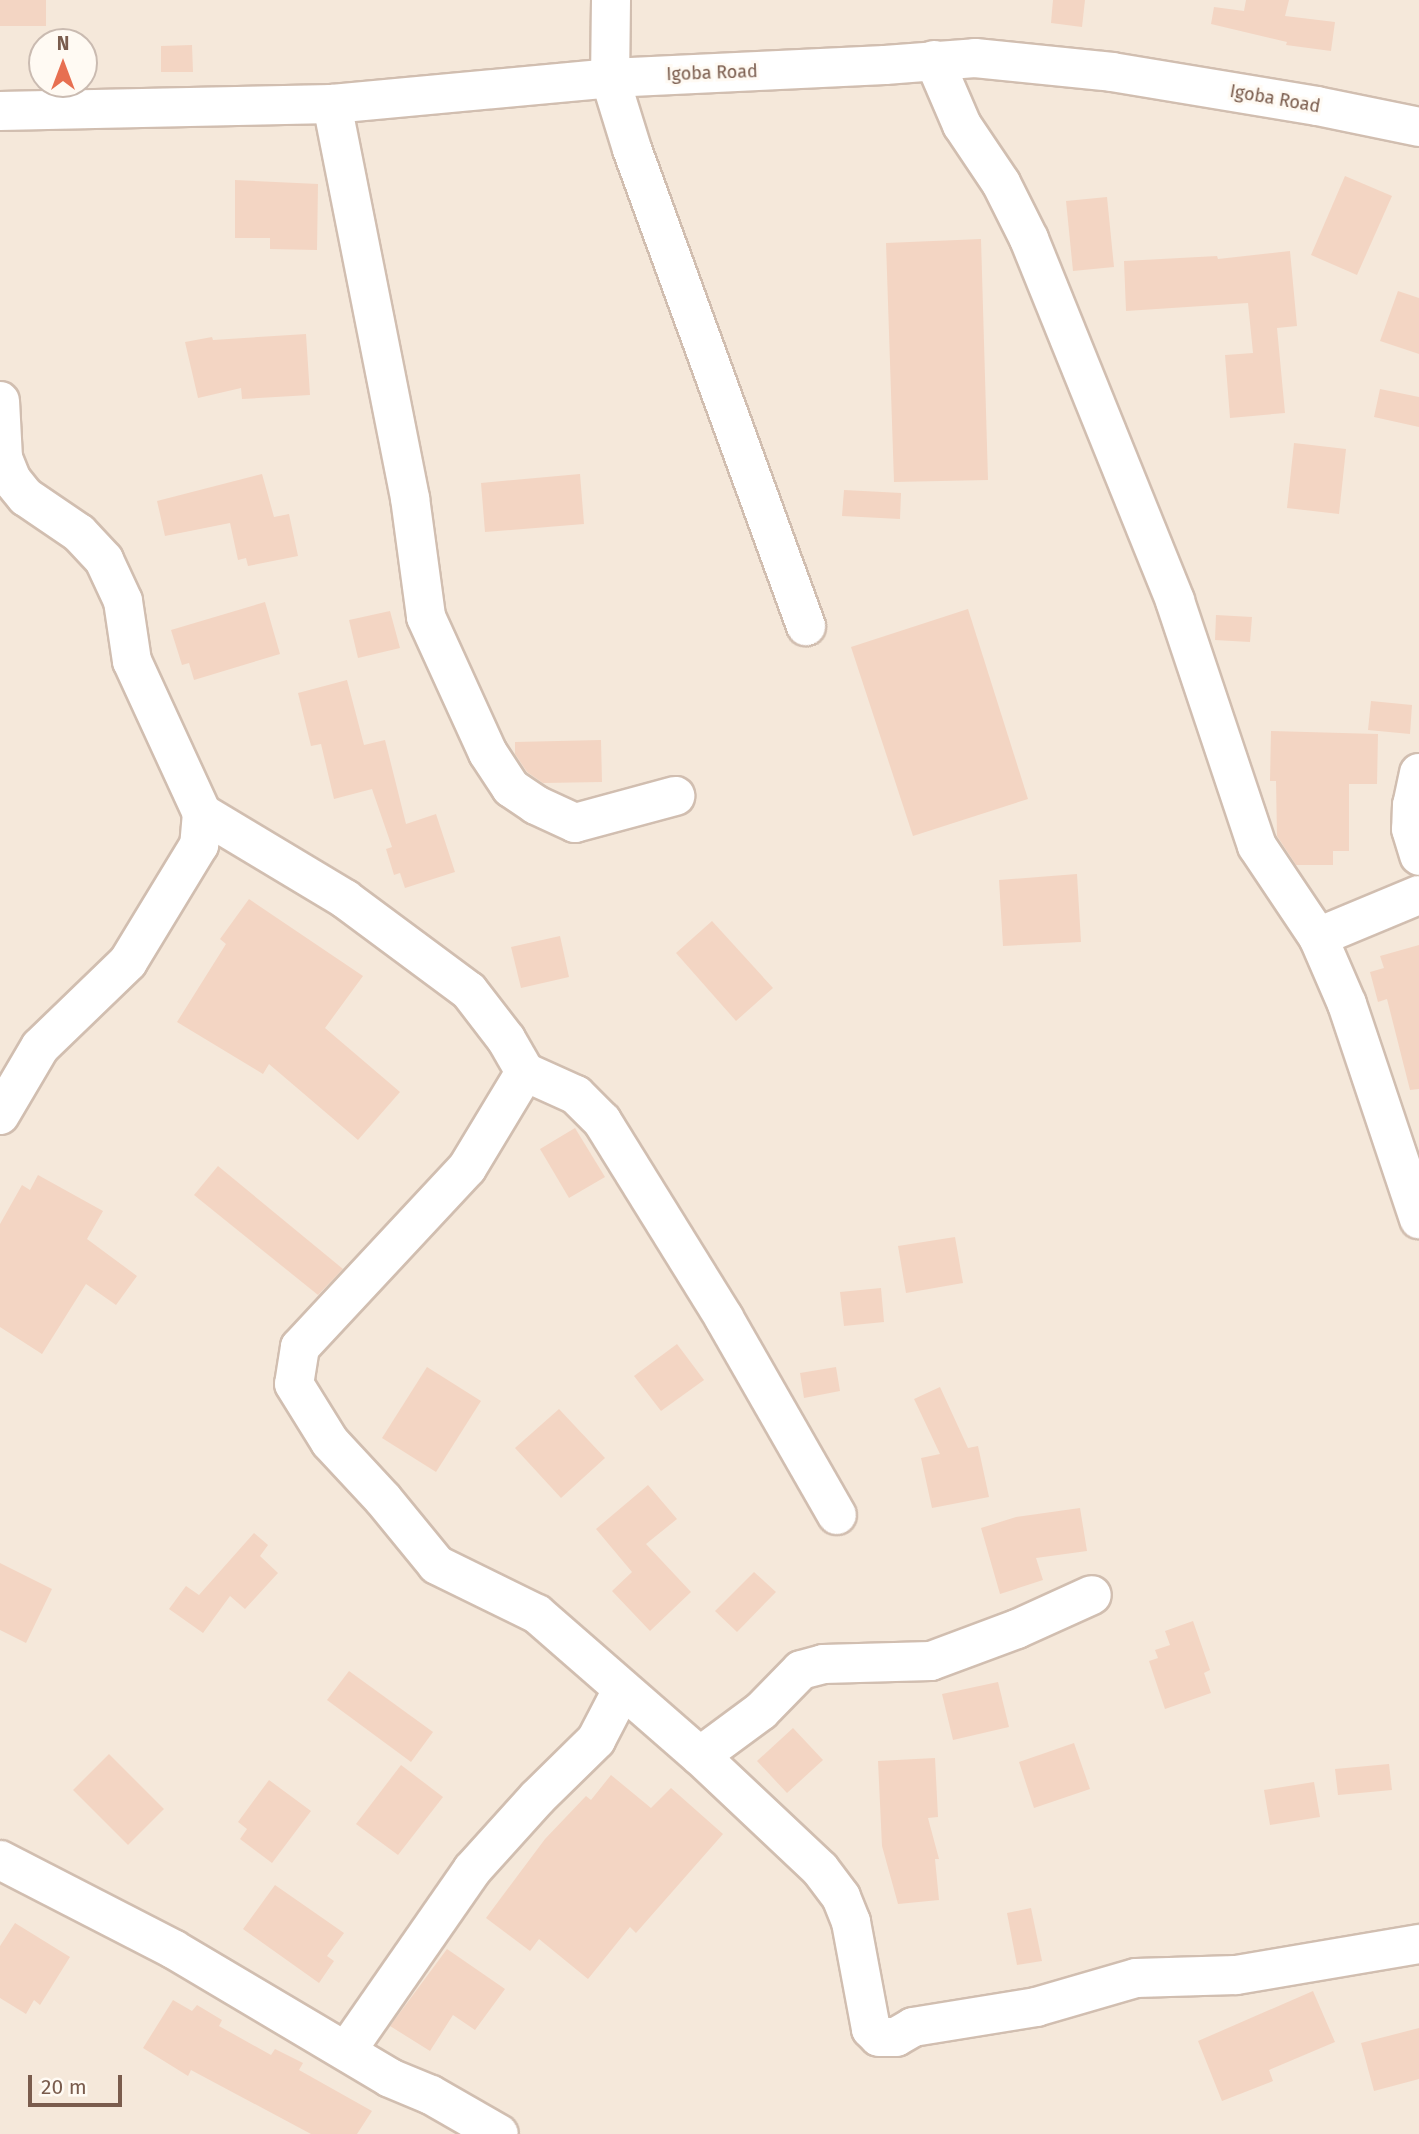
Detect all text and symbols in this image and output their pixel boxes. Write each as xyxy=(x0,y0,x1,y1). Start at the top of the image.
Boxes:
north arrow xyxy=(28,28,98,98)
text: N xyxy=(57,32,69,55)
street label: Igoba Road xyxy=(666,61,758,85)
street label: Igoba Road xyxy=(1228,80,1322,118)
scale bar xyxy=(32,2060,126,2104)
text: 20 m xyxy=(41,2074,87,2100)

